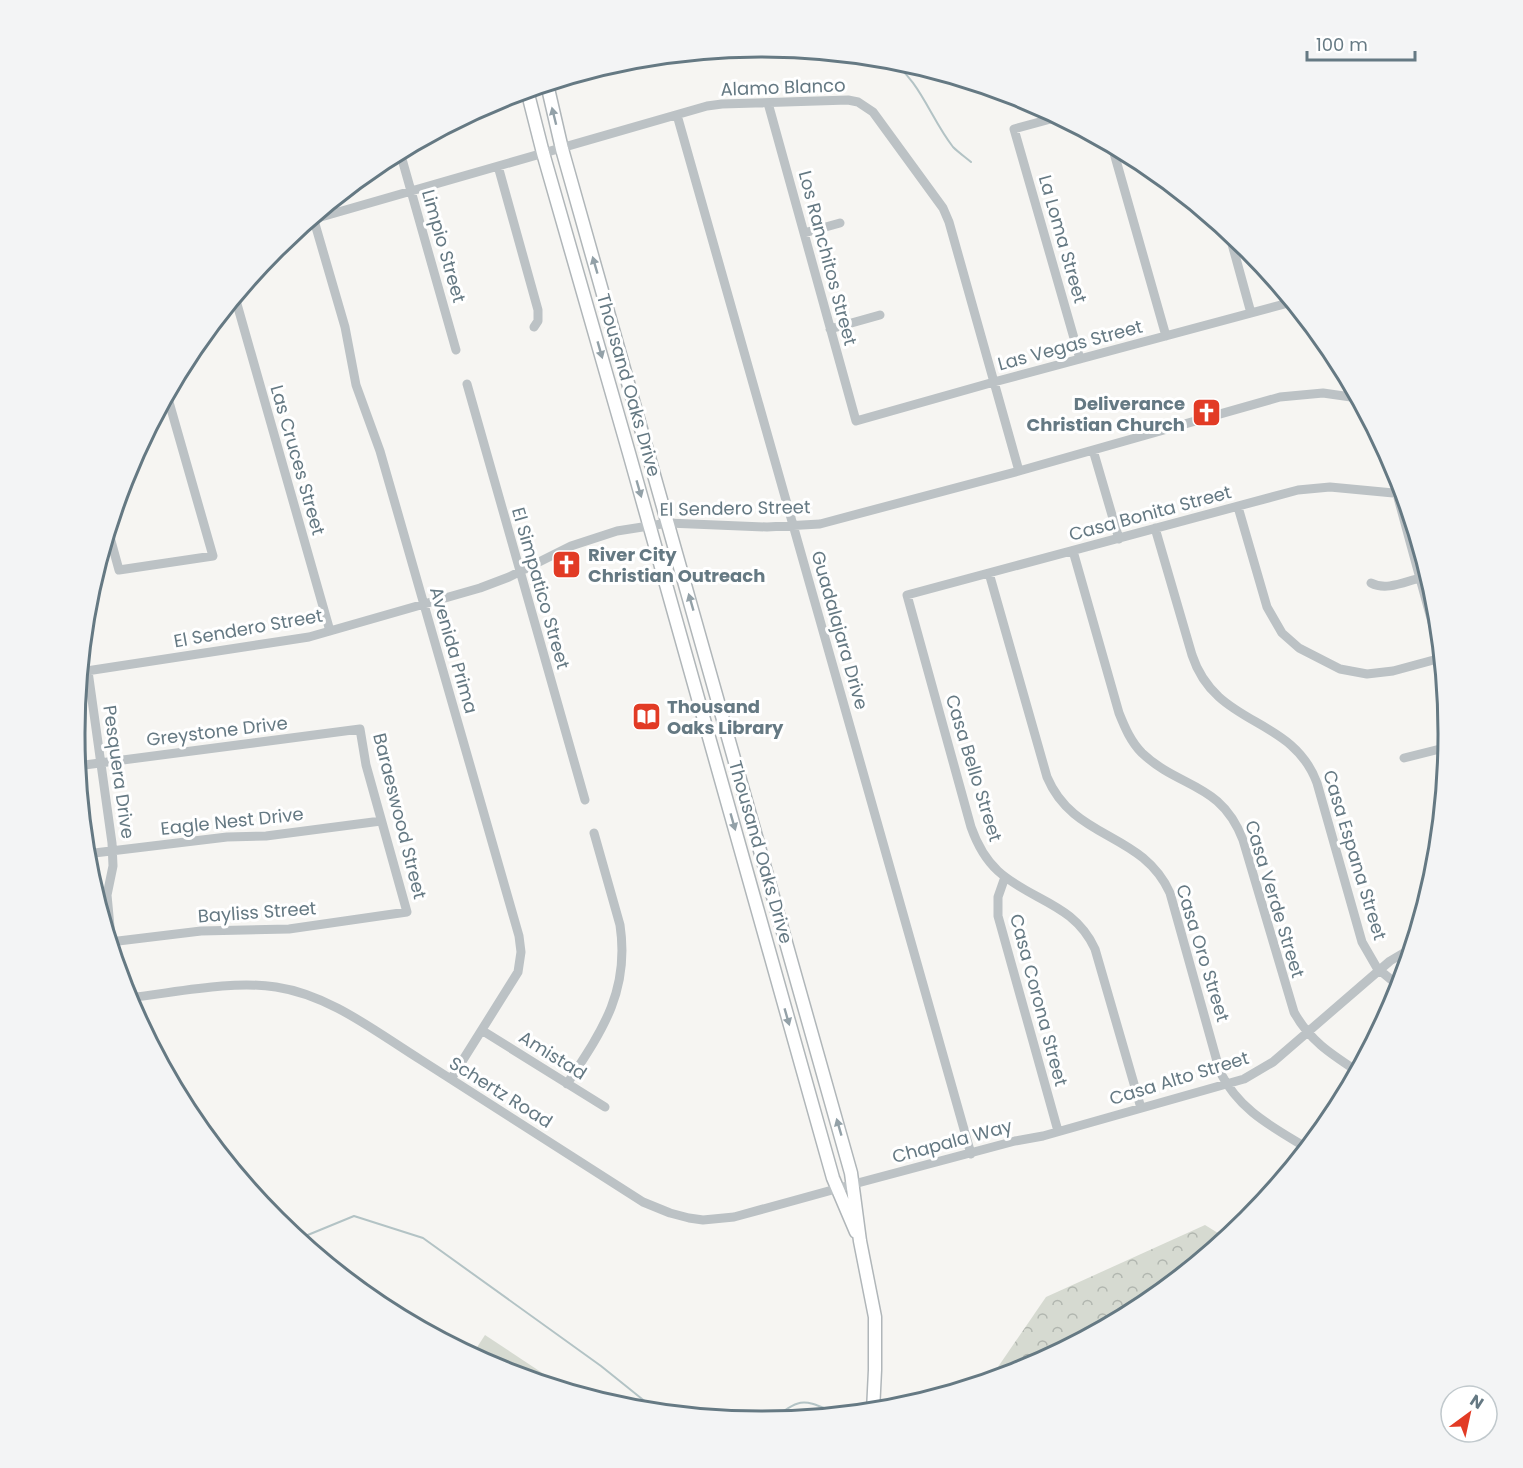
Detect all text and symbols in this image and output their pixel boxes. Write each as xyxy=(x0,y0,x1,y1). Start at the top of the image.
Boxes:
scale bar xyxy=(1307,24,1415,62)
text: 100 m xyxy=(1316,32,1368,57)
street label: Alamo Blanco xyxy=(720,72,846,102)
one-way arrow xyxy=(548,107,558,126)
street label: Los Ranchitos Street xyxy=(793,168,863,348)
street label: La Loma Street xyxy=(1033,172,1093,306)
street label: Limpio Street xyxy=(416,187,472,305)
one-way arrow xyxy=(590,255,599,273)
street label: Thousand Oaks Drive xyxy=(591,291,667,479)
street label: Las Vegas Street xyxy=(995,314,1145,376)
one-way arrow xyxy=(595,341,605,359)
street label: Las Cruces Street xyxy=(265,382,331,538)
place label: Deliverance Christian Church xyxy=(1027,391,1185,437)
church icon: Deliverance Christian Church xyxy=(1190,397,1222,429)
street label: Casa Bonita Street xyxy=(1066,479,1234,547)
one-way arrow xyxy=(635,480,645,498)
street label: El Sendero Street xyxy=(659,494,811,522)
street label: El Simpatico Street xyxy=(506,504,576,672)
place label: River City Christian Outreach xyxy=(588,542,765,588)
church icon: River City Christian Outreach xyxy=(551,548,583,580)
street label: Guadalajara Drive xyxy=(805,548,875,712)
street label: Avenida Prima xyxy=(424,584,484,716)
one-way arrow xyxy=(685,593,695,611)
street label: El Sendero Street xyxy=(172,603,324,653)
street label: Casa Bello Street xyxy=(940,691,1008,845)
place label: Thousand Oaks Library xyxy=(667,694,784,740)
library icon: Thousand Oaks Library xyxy=(630,700,662,732)
street label: Pesquera Drive xyxy=(97,704,141,840)
street label: Greystone Drive xyxy=(145,710,289,752)
street label: Baraeswood Street xyxy=(367,730,433,902)
street label: Thousand Oaks Drive xyxy=(723,758,799,946)
street label: Casa Espana Street xyxy=(1317,767,1393,943)
street label: Eagle Nest Drive xyxy=(159,801,305,841)
one-way arrow xyxy=(728,813,738,831)
street label: Casa Verde Street xyxy=(1239,817,1311,981)
street label: Casa Oro Street xyxy=(1170,881,1236,1025)
street label: Bayliss Street xyxy=(197,895,317,929)
street label: Casa Corona Street xyxy=(1004,911,1074,1089)
one-way arrow xyxy=(783,1008,792,1026)
street label: Amistad xyxy=(514,1024,592,1086)
street label: Casa Alto Street xyxy=(1106,1045,1252,1111)
street label: Schertz Road xyxy=(445,1050,557,1134)
street label: Chapala Way xyxy=(889,1113,1015,1169)
one-way arrow xyxy=(833,1118,843,1136)
north arrow xyxy=(1439,1384,1499,1444)
text: N xyxy=(1466,1389,1488,1415)

